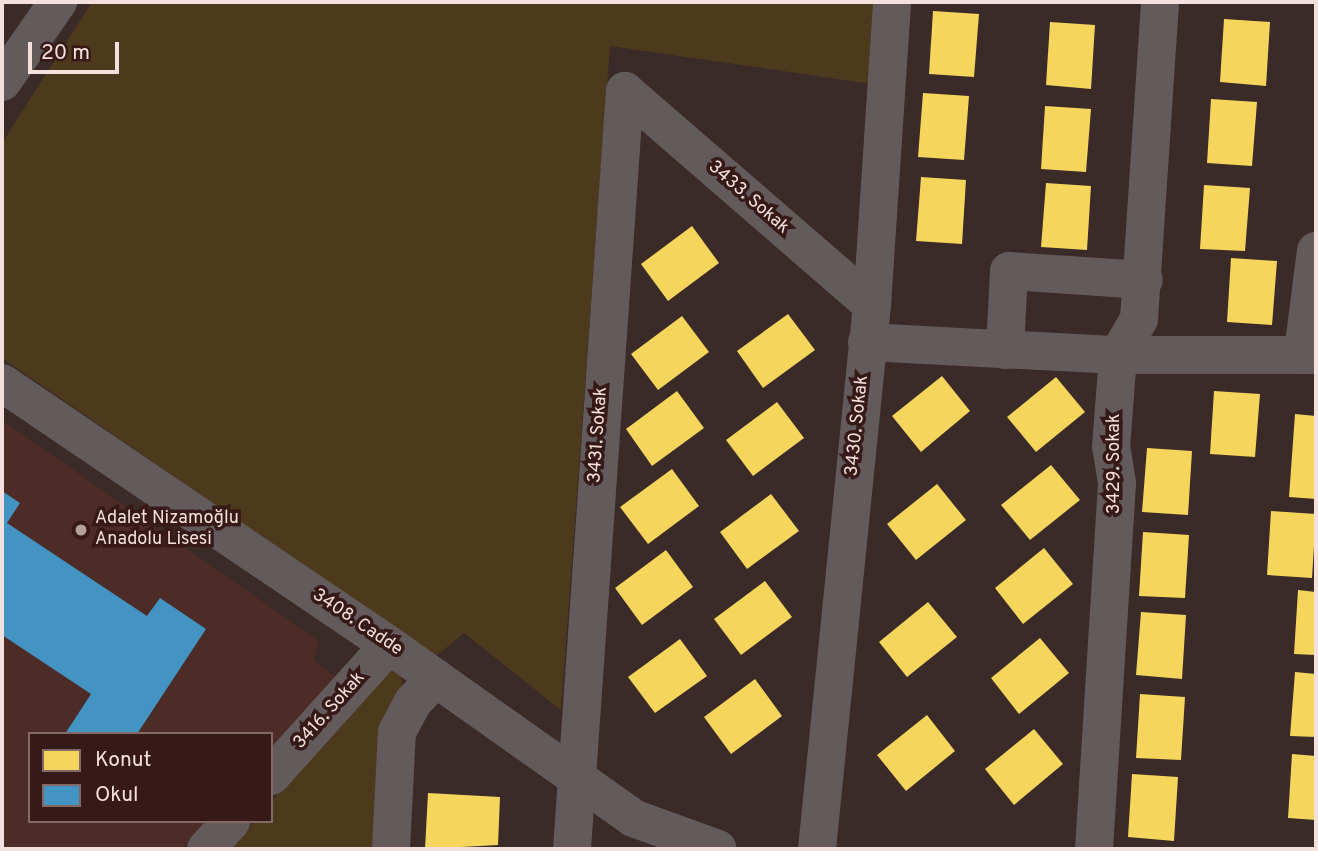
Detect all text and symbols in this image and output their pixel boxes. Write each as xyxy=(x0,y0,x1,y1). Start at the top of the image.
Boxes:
scale bar xyxy=(32,28,122,72)
text: 20 m xyxy=(41,40,90,67)
street label: 3433. Sokak xyxy=(703,157,793,239)
street label: 3430. Sokak xyxy=(842,375,874,477)
street label: 3431. Sokak xyxy=(585,386,613,484)
street label: 3429. Sokak xyxy=(1104,414,1126,514)
place label: Adalet Nizamoğlu Anadolu Lisesi xyxy=(95,509,239,552)
marker: Adalet Nizamoğlu Anadolu Lisesi xyxy=(73,522,89,538)
street label: 3408. Cadde xyxy=(308,585,406,661)
street label: 3416. Sokak xyxy=(290,668,370,754)
legend xyxy=(28,732,273,823)
text: Konut xyxy=(95,747,152,774)
text: Okul xyxy=(95,782,139,809)

